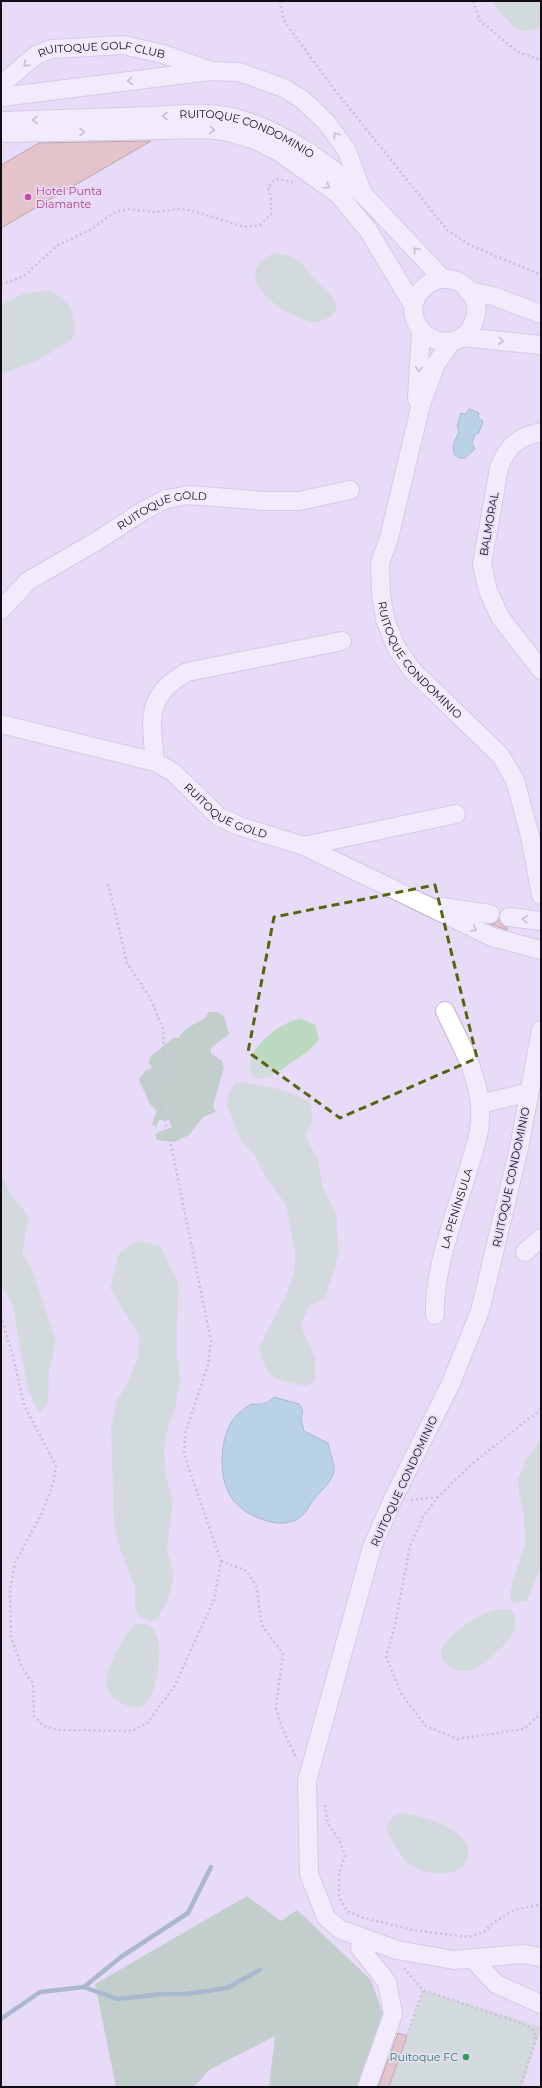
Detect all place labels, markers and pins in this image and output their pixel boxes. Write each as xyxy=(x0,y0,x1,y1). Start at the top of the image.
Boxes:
place label: Hotel Punta Diamante xyxy=(36,184,102,211)
marker: Hotel Punta Diamante xyxy=(23,192,33,202)
place label: Ruitoque FC xyxy=(390,2050,458,2064)
marker: Ruitoque FC xyxy=(461,2052,471,2062)

